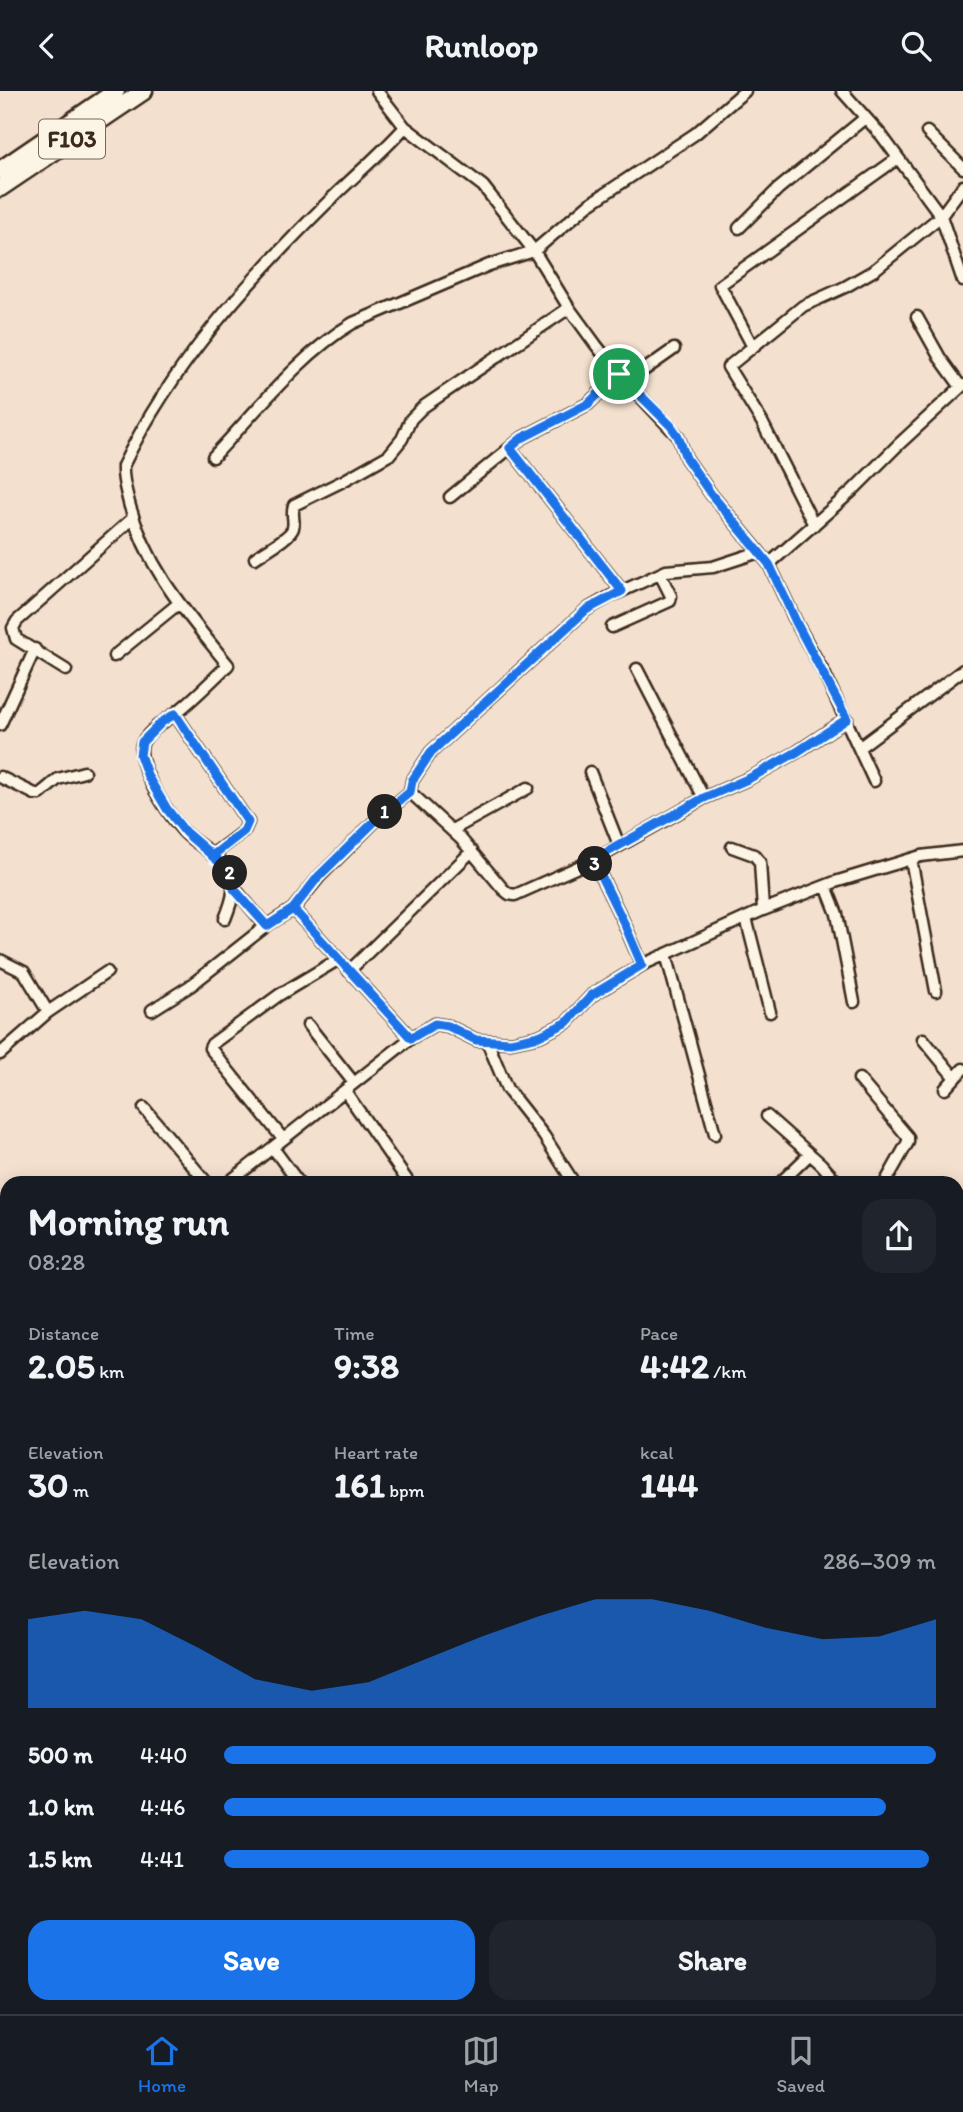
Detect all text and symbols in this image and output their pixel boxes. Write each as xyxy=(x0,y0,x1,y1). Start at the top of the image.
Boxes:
icon: back xyxy=(28,27,66,65)
text: Runloop xyxy=(425,27,538,65)
icon: search xyxy=(897,27,935,65)
road number: F103 xyxy=(39,119,105,159)
pin xyxy=(589,344,649,404)
icon: arrive xyxy=(600,355,638,393)
pin: 1 xyxy=(368,795,402,829)
text: 1 xyxy=(380,800,389,823)
pin: 3 xyxy=(578,847,612,881)
text: 3 xyxy=(589,852,600,875)
pin: 2 xyxy=(212,855,247,891)
text: 2 xyxy=(225,861,235,884)
text: Morning run xyxy=(28,1199,229,1245)
button: share xyxy=(862,1199,936,1273)
text: 08:28 xyxy=(28,1248,85,1276)
text: Distance xyxy=(28,1322,99,1345)
text: Time xyxy=(334,1322,375,1345)
text: Pace xyxy=(640,1322,678,1345)
text: 2.05 xyxy=(28,1345,95,1387)
text: 9:38 xyxy=(334,1345,399,1387)
text: 4:42 xyxy=(640,1345,709,1387)
text: km xyxy=(95,1360,124,1383)
text: /km xyxy=(709,1360,746,1383)
text: Elevation xyxy=(28,1441,104,1464)
text: Heart rate xyxy=(334,1441,418,1464)
text: kcal xyxy=(640,1441,674,1464)
text: 30 xyxy=(28,1464,69,1506)
text: 161 xyxy=(334,1464,385,1506)
text: 144 xyxy=(640,1464,698,1506)
text: m xyxy=(69,1479,89,1502)
text: bpm xyxy=(385,1479,425,1502)
text: Elevation xyxy=(28,1547,119,1575)
text: 286–309 m xyxy=(823,1547,936,1575)
text: 500 m xyxy=(28,1741,93,1769)
text: 4:40 xyxy=(140,1741,187,1769)
text: 1.0 km xyxy=(28,1793,94,1821)
text: 4:46 xyxy=(140,1793,185,1821)
text: 1.5 km xyxy=(28,1845,92,1873)
text: 4:41 xyxy=(140,1845,184,1873)
button: Save xyxy=(28,1920,475,2000)
button: Share xyxy=(489,1920,936,2000)
tab: Home xyxy=(138,2032,186,2097)
tab: Map xyxy=(462,2032,500,2097)
tab: Saved xyxy=(776,2032,825,2097)

